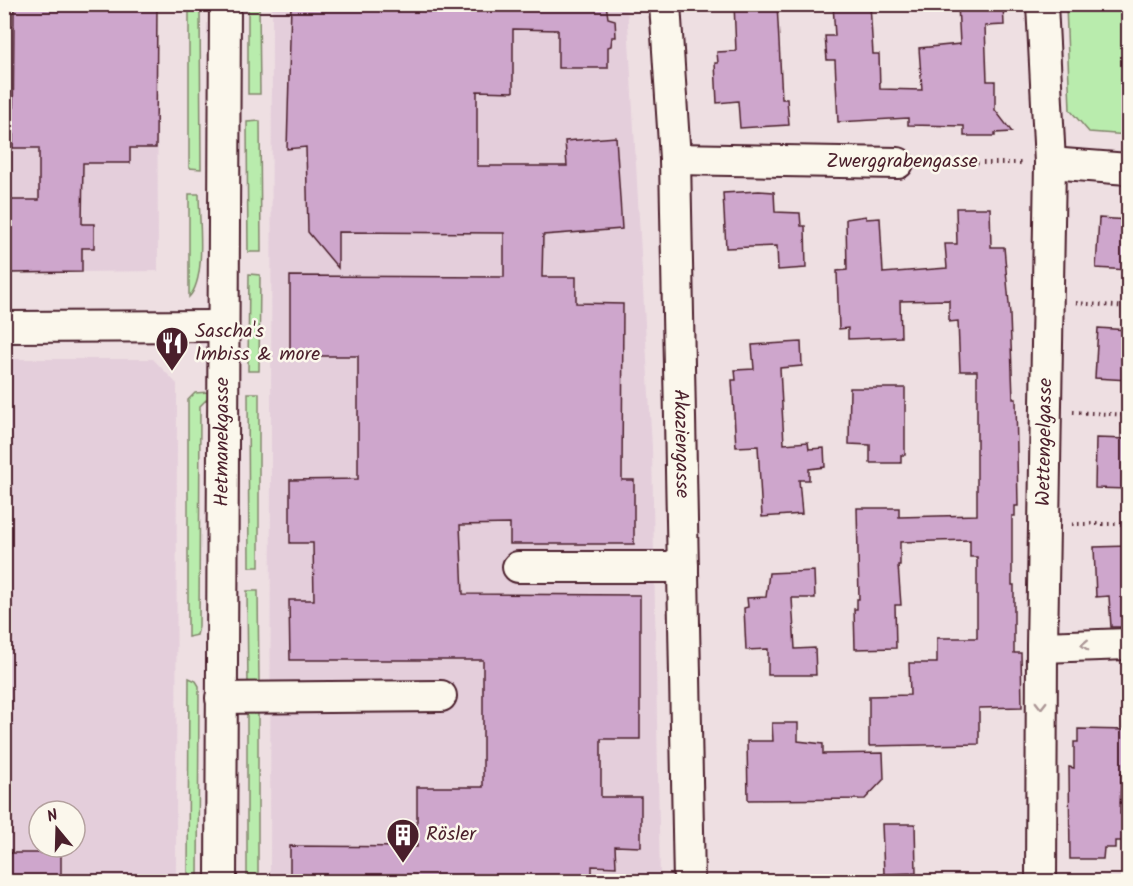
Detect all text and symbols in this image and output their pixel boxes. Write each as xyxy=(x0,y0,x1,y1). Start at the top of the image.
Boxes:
street label: Zwerggrabengasse xyxy=(826,146,978,178)
place label: Sascha's Imbiss & more xyxy=(195,316,320,371)
restaurant icon: Sascha's Imbiss & more xyxy=(154,325,190,372)
street label: Hetmanekgasse xyxy=(207,377,239,507)
street label: Wettengelgasse xyxy=(1028,378,1062,506)
street label: Akaziengasse xyxy=(663,389,698,499)
one-way arrow xyxy=(1081,639,1090,652)
one-way arrow xyxy=(1035,701,1047,710)
north arrow xyxy=(27,799,87,859)
text: N xyxy=(44,803,61,830)
building icon: Rösler xyxy=(385,817,421,864)
place label: Rösler xyxy=(426,819,477,851)

